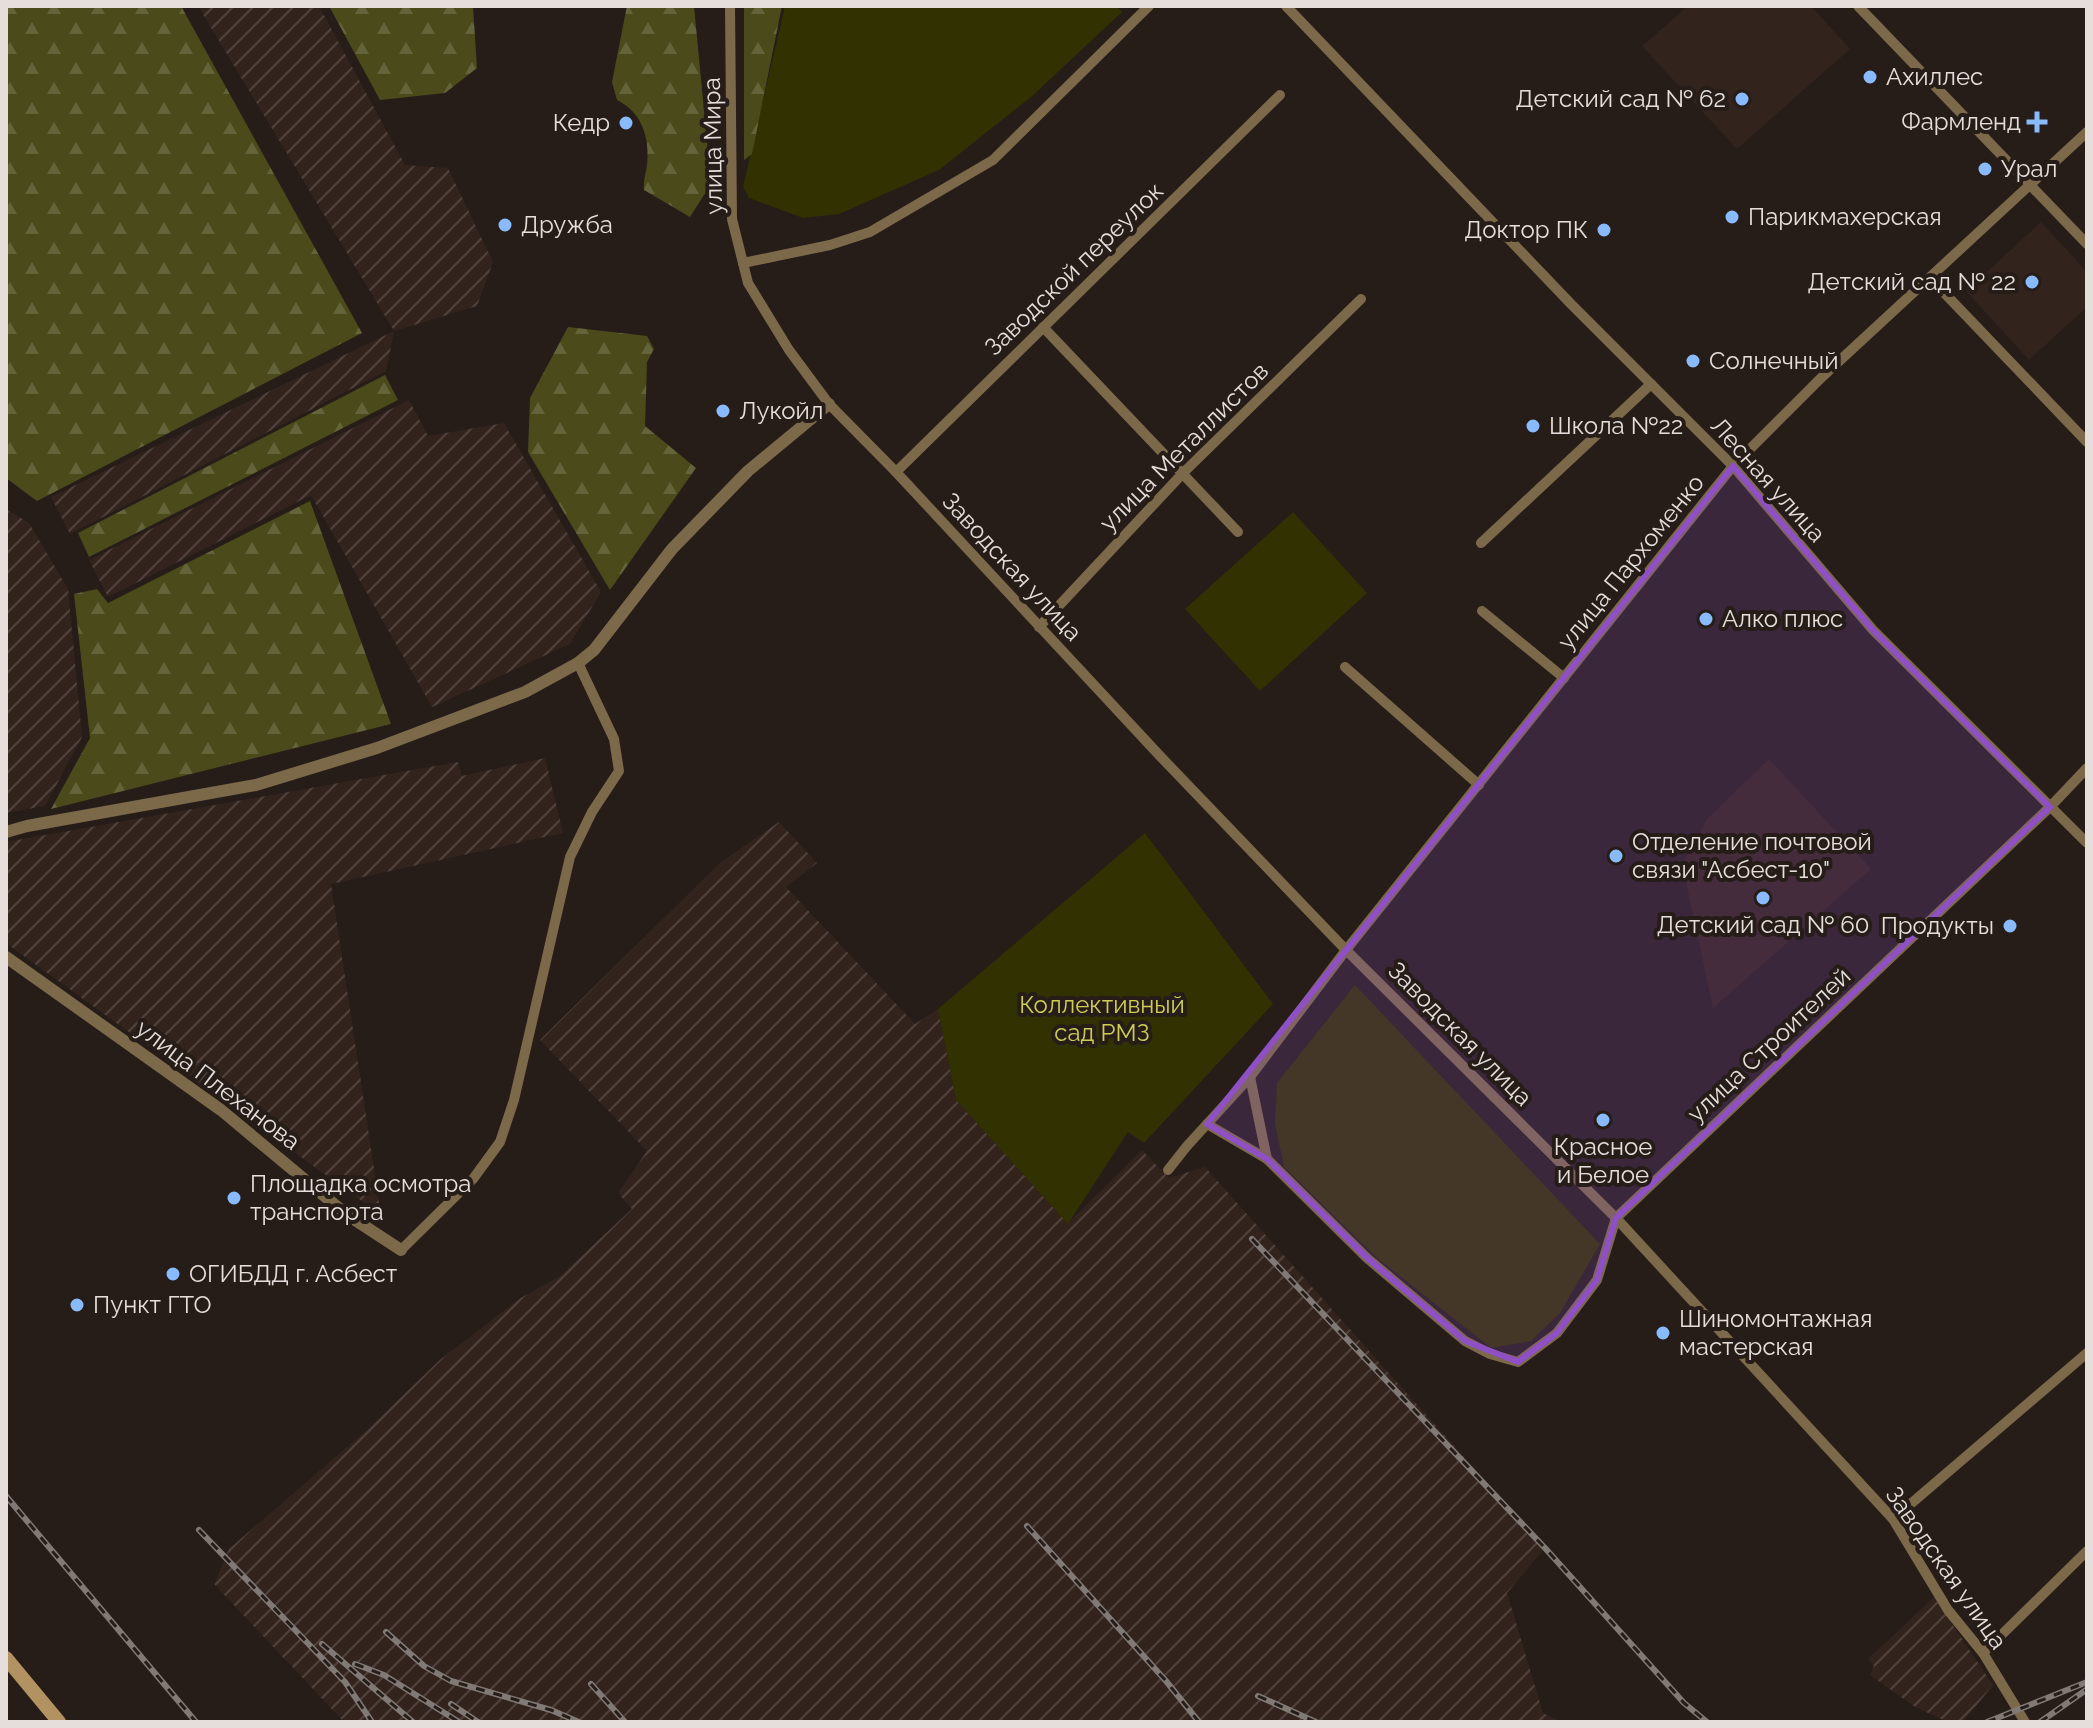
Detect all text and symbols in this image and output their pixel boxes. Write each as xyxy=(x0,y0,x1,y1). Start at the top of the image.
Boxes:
place label: Ахиллес xyxy=(1886,62,1983,91)
marker: Ахиллес xyxy=(1861,68,1879,86)
street label: улица Мира xyxy=(697,77,728,215)
place label: Детский сад № 62 xyxy=(1515,84,1726,113)
marker: Детский сад № 62 xyxy=(1733,90,1751,108)
place label: Фармленд xyxy=(1901,107,2021,136)
place label: Кедр xyxy=(553,108,610,137)
marker: Фармленд xyxy=(2028,113,2046,131)
marker: Кедр xyxy=(617,114,635,132)
place label: Урал xyxy=(2001,154,2057,183)
marker: Урал xyxy=(1976,160,1994,178)
street label: Заводской переулок xyxy=(978,176,1169,361)
place label: Парикмахерская xyxy=(1748,202,1942,231)
marker: Парикмахерская xyxy=(1723,208,1741,226)
place label: Дружба xyxy=(521,210,613,239)
place label: Доктор ПК xyxy=(1464,215,1588,244)
marker: Дружба xyxy=(496,216,514,234)
marker: Доктор ПК xyxy=(1595,221,1613,239)
place label: Детский сад № 22 xyxy=(1807,267,2016,296)
marker: Детский сад № 22 xyxy=(2023,273,2041,291)
place label: Солнечный xyxy=(1709,346,1838,375)
marker: Солнечный xyxy=(1684,352,1702,370)
street label: улица Металлистов xyxy=(1093,356,1274,537)
place label: Лукойл xyxy=(739,396,823,425)
marker: Лукойл xyxy=(714,402,732,420)
place label: Школа №22 xyxy=(1549,411,1683,440)
street label: Лесная улица xyxy=(1705,411,1832,548)
marker: Школа №22 xyxy=(1524,417,1542,435)
street label: улица Пархоменко xyxy=(1551,468,1710,655)
street label: Заводская улица xyxy=(936,487,1088,647)
place label: Алко плюс xyxy=(1722,604,1843,633)
marker: Алко плюс xyxy=(1697,610,1715,628)
place label: Отделение почтовой связи "Асбест-10" xyxy=(1632,827,1872,884)
marker: Отделение почтовой связи "Асбест-10" xyxy=(1607,847,1625,865)
marker: Детский сад № 60 xyxy=(1754,889,1772,907)
place label: Детский сад № 60 xyxy=(1657,910,1869,939)
place label: Продукты xyxy=(1881,911,1994,940)
marker: Продукты xyxy=(2001,917,2019,935)
street label: Заводская улица xyxy=(1382,956,1538,1112)
street label: улица Строителей xyxy=(1681,961,1856,1128)
park label: Коллективный сад РМЗ xyxy=(1019,990,1185,1047)
street label: улица Плеханова xyxy=(130,1013,306,1156)
marker: Красное и Белое xyxy=(1594,1111,1612,1129)
place label: Красное и Белое xyxy=(1554,1132,1652,1189)
place label: Площадка осмотра транспорта xyxy=(250,1169,471,1226)
marker: Площадка осмотра транспорта xyxy=(225,1189,243,1207)
place label: ОГИБДД г. Асбест xyxy=(189,1259,398,1288)
marker: ОГИБДД г. Асбест xyxy=(164,1265,182,1283)
place label: Пункт ГТО xyxy=(93,1290,212,1319)
marker: Пункт ГТО xyxy=(68,1296,86,1314)
place label: Шиномонтажная мастерская xyxy=(1679,1304,1872,1361)
marker: Шиномонтажная мастерская xyxy=(1654,1324,1672,1342)
street label: Заводская улица xyxy=(1880,1481,2013,1655)

